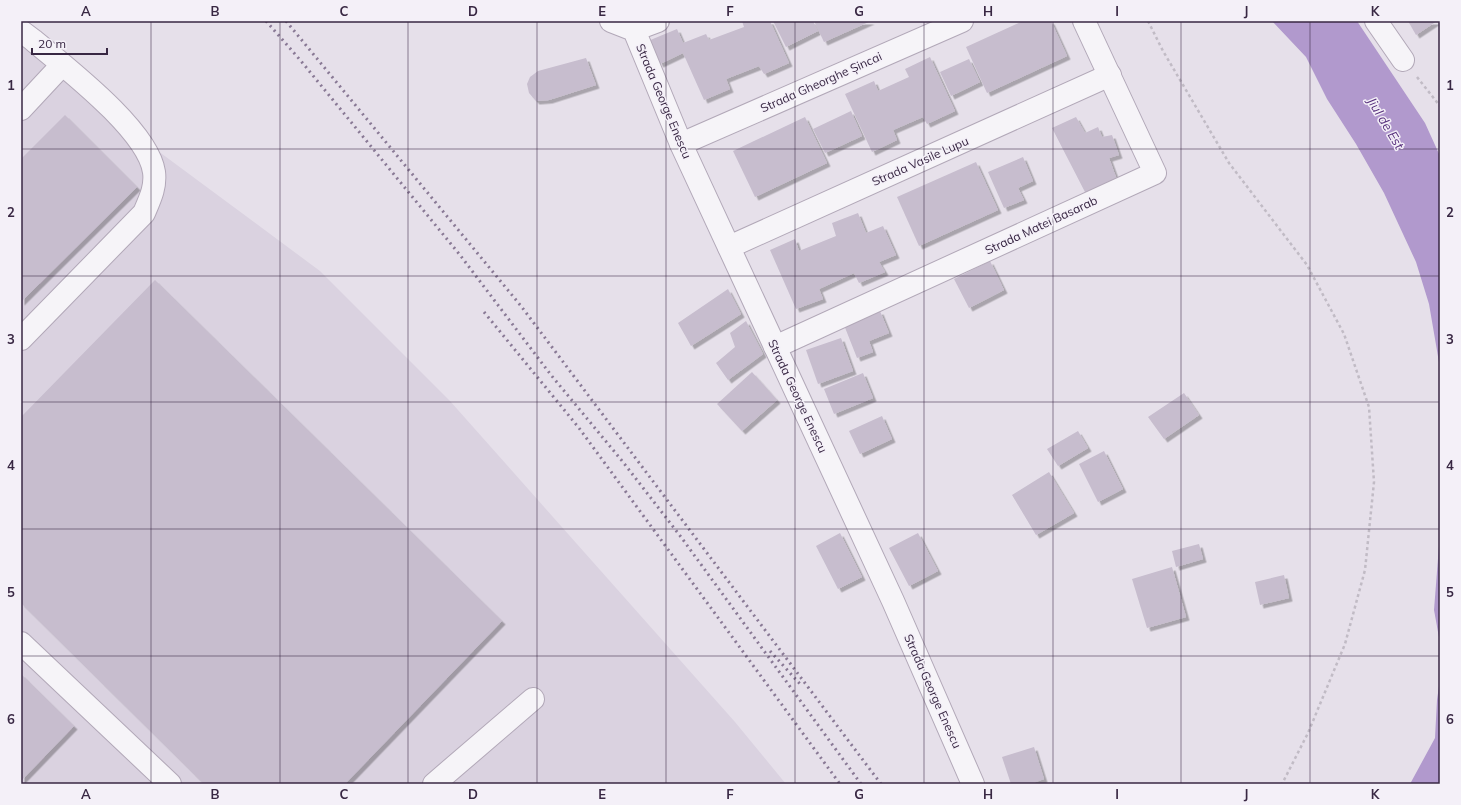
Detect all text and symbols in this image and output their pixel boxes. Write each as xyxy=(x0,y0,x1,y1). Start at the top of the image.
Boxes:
text: A xyxy=(81,3,91,19)
text: B xyxy=(211,3,220,19)
text: C xyxy=(340,3,349,19)
text: D xyxy=(468,3,478,19)
text: E xyxy=(598,3,606,19)
text: F xyxy=(726,3,734,19)
text: G xyxy=(854,3,864,19)
text: H xyxy=(983,3,993,19)
text: I xyxy=(1115,3,1119,19)
text: J xyxy=(1244,3,1248,19)
text: K xyxy=(1371,3,1381,19)
scale bar xyxy=(32,30,107,56)
text: 20 m xyxy=(38,36,66,51)
street label: Strada George Enescu xyxy=(633,41,695,161)
street label: Strada Gheorghe Șincai xyxy=(758,48,885,116)
text: 1 xyxy=(7,77,15,93)
text: 1 xyxy=(1446,77,1454,93)
water label: Jiul de Est xyxy=(1364,93,1408,152)
street label: Strada Vasile Lupu xyxy=(869,133,971,189)
street label: Strada Matei Basarab xyxy=(983,192,1099,258)
text: 2 xyxy=(7,204,15,220)
text: 2 xyxy=(1446,204,1454,220)
text: 3 xyxy=(7,331,15,347)
text: 3 xyxy=(1446,331,1454,347)
street label: Strada George Enescu xyxy=(765,337,831,455)
text: 4 xyxy=(7,457,15,473)
text: 4 xyxy=(1446,457,1454,473)
text: 5 xyxy=(7,584,15,600)
text: 5 xyxy=(1446,584,1454,600)
street label: Strada George Enescu xyxy=(901,632,965,750)
text: 6 xyxy=(7,711,15,727)
text: 6 xyxy=(1446,711,1454,727)
text: A xyxy=(81,786,91,802)
text: B xyxy=(211,786,220,802)
text: C xyxy=(340,786,349,802)
text: D xyxy=(468,786,478,802)
text: E xyxy=(598,786,606,802)
text: F xyxy=(726,786,734,802)
text: G xyxy=(854,786,864,802)
text: H xyxy=(983,786,993,802)
text: I xyxy=(1115,786,1119,802)
text: J xyxy=(1244,786,1248,802)
text: K xyxy=(1371,786,1381,802)

